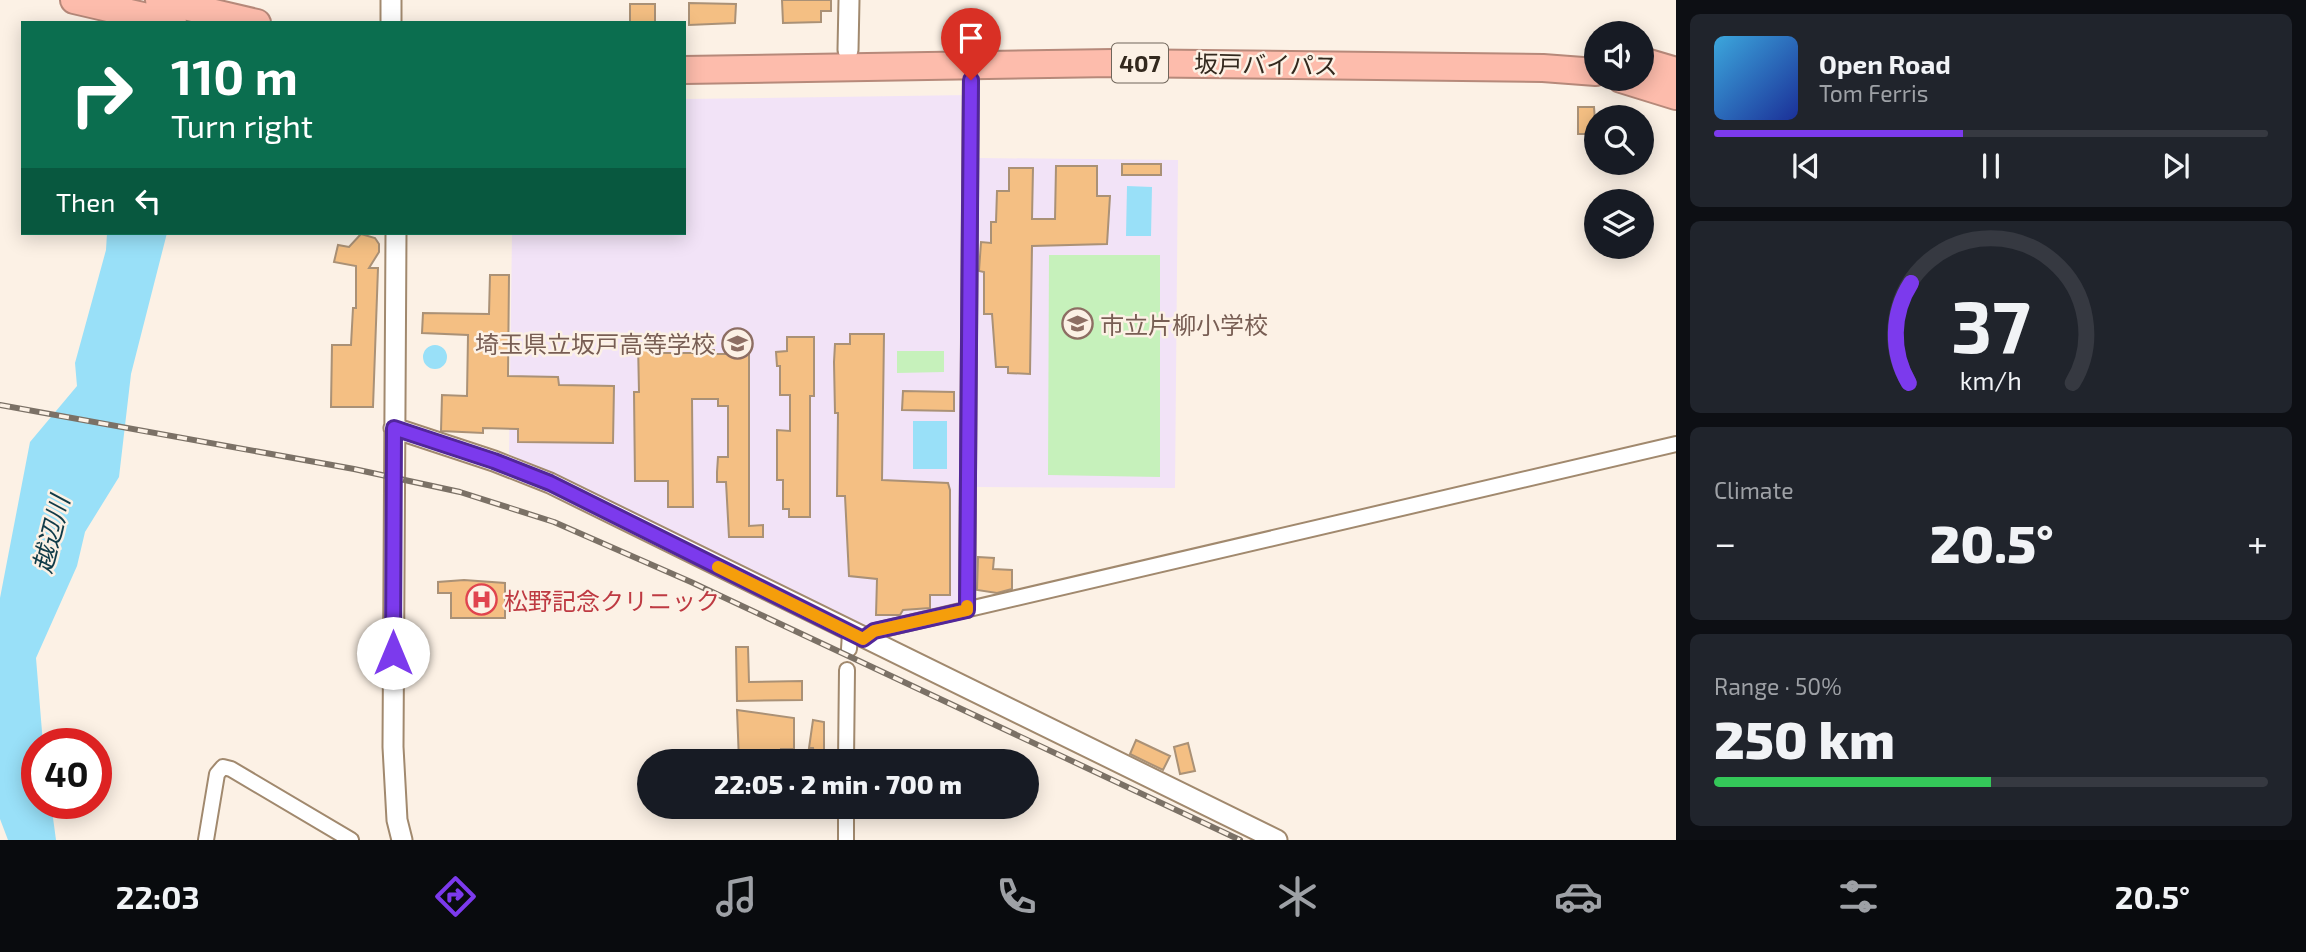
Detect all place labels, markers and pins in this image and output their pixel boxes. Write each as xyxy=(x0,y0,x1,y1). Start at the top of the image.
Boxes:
pin xyxy=(941,8,1001,80)
school or university icon: 市立片柳小学校 xyxy=(1060,307,1094,341)
place label: 市立片柳小学校 xyxy=(1100,310,1268,339)
school or university icon: 埼玉県立坂戸高等学校 xyxy=(721,326,755,360)
place label: 埼玉県立坂戸高等学校 xyxy=(475,329,715,358)
hospital icon: 松野記念クリニック xyxy=(464,583,498,617)
place label: 松野記念クリニック xyxy=(504,586,720,615)

